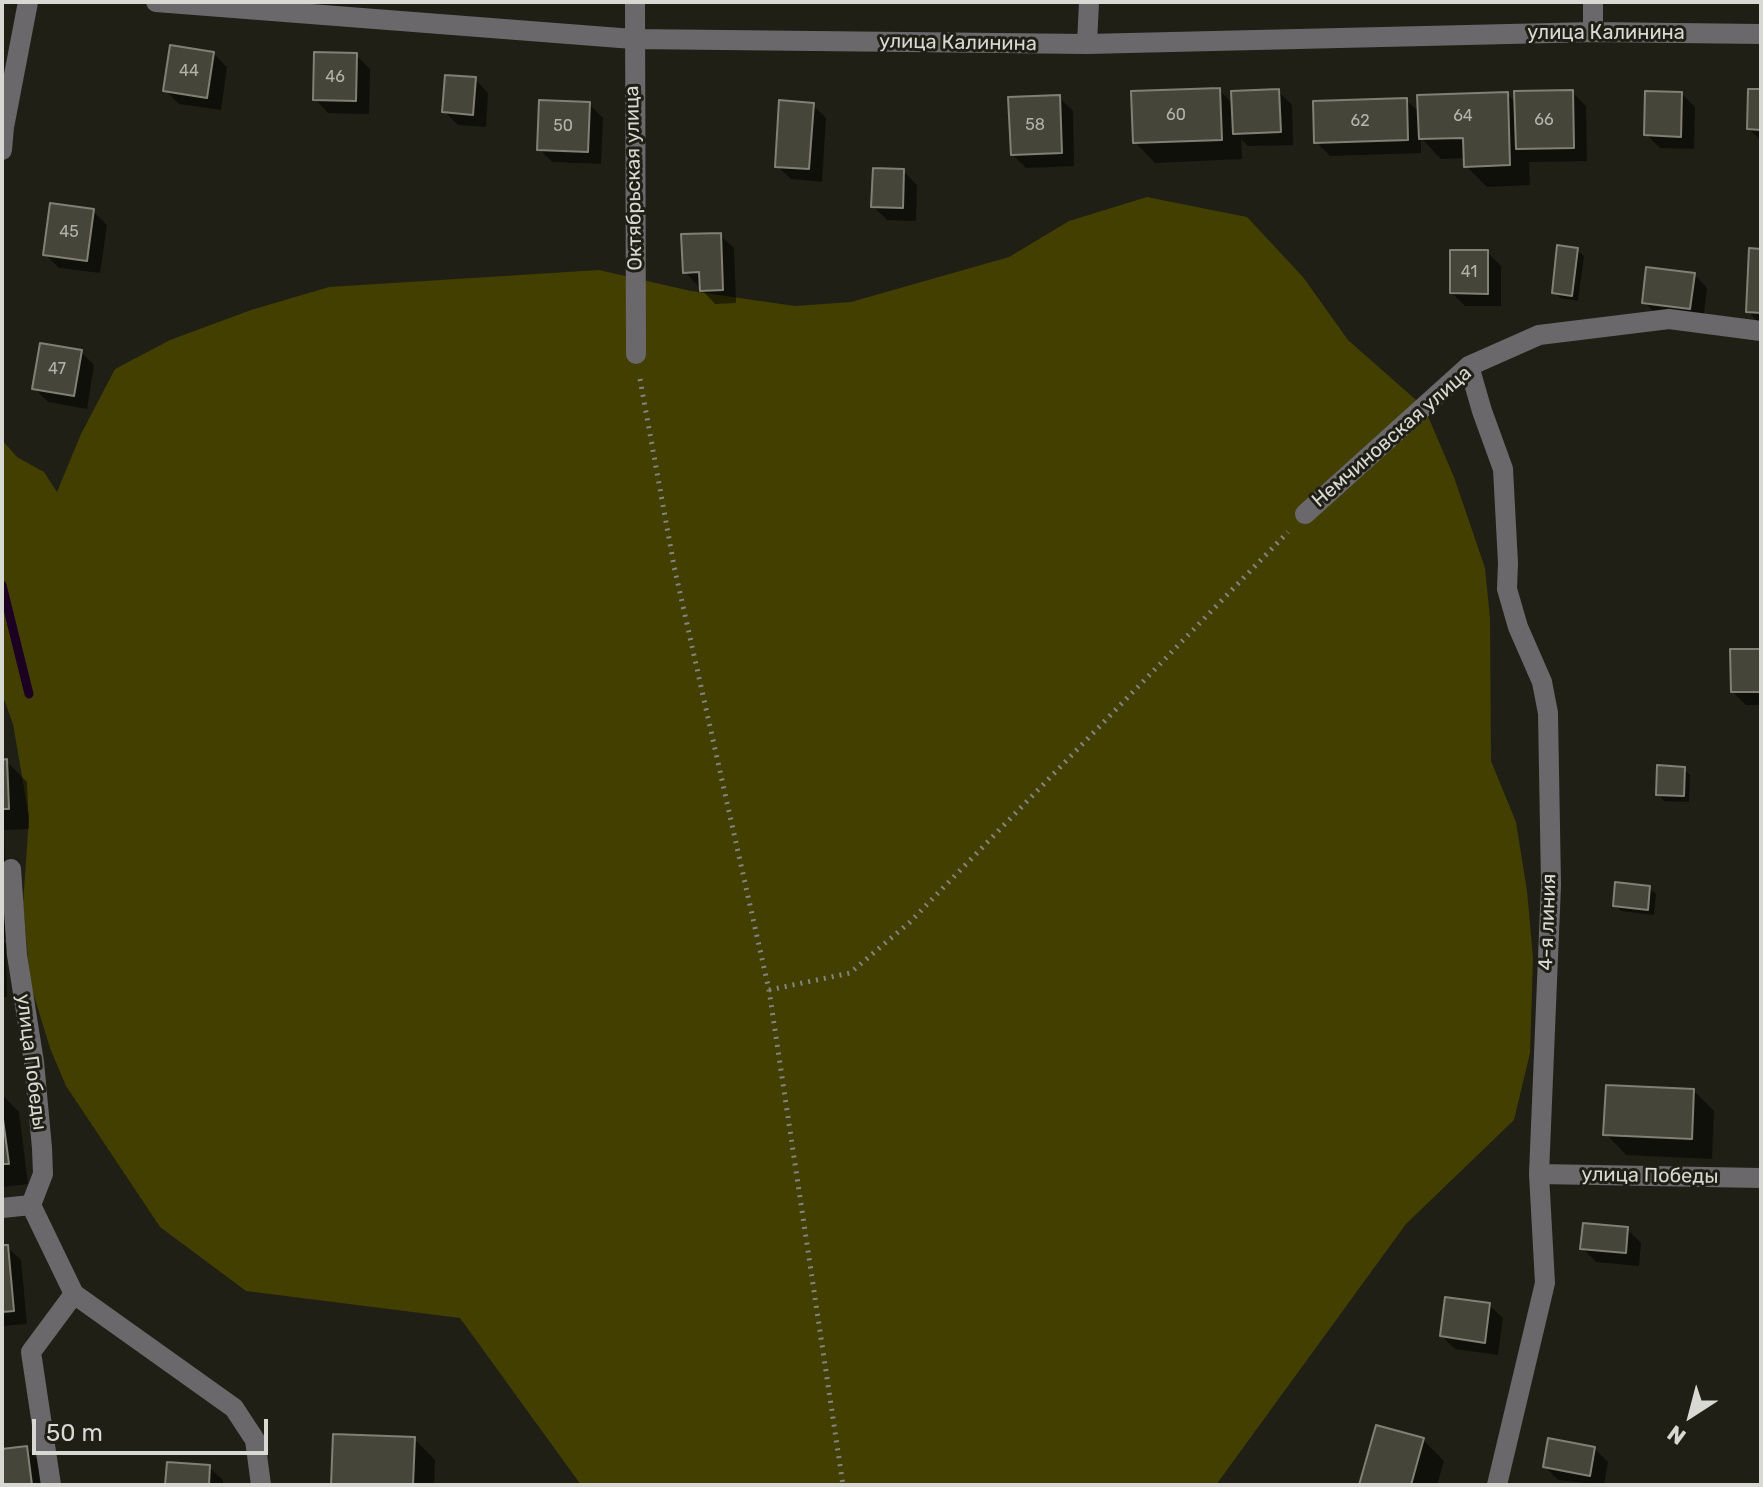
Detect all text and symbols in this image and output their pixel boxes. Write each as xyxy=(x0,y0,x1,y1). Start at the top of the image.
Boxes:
street label: улица Калинина xyxy=(1527,21,1685,45)
street label: улица Калинина xyxy=(879,30,1037,56)
house number: 44 xyxy=(179,61,199,81)
house number: 46 xyxy=(325,67,345,87)
street label: Октябрьская улица xyxy=(620,85,648,271)
house number: 60 xyxy=(1166,105,1186,125)
house number: 64 xyxy=(1453,106,1473,126)
house number: 66 xyxy=(1534,110,1554,130)
house number: 62 xyxy=(1350,111,1370,131)
house number: 58 xyxy=(1025,115,1045,135)
house number: 50 xyxy=(553,116,573,136)
house number: 45 xyxy=(59,222,79,242)
house number: 41 xyxy=(1461,262,1477,282)
house number: 47 xyxy=(48,359,66,379)
street label: Немчиновская улица xyxy=(1307,361,1477,513)
street label: 4-я линия xyxy=(1534,873,1562,971)
street label: улица Победы xyxy=(11,992,51,1132)
street label: улица Победы xyxy=(1581,1163,1719,1189)
north arrow xyxy=(1651,1375,1731,1455)
scale bar xyxy=(36,1403,272,1453)
text: 50 m xyxy=(46,1419,103,1447)
text: N xyxy=(1662,1419,1691,1450)

